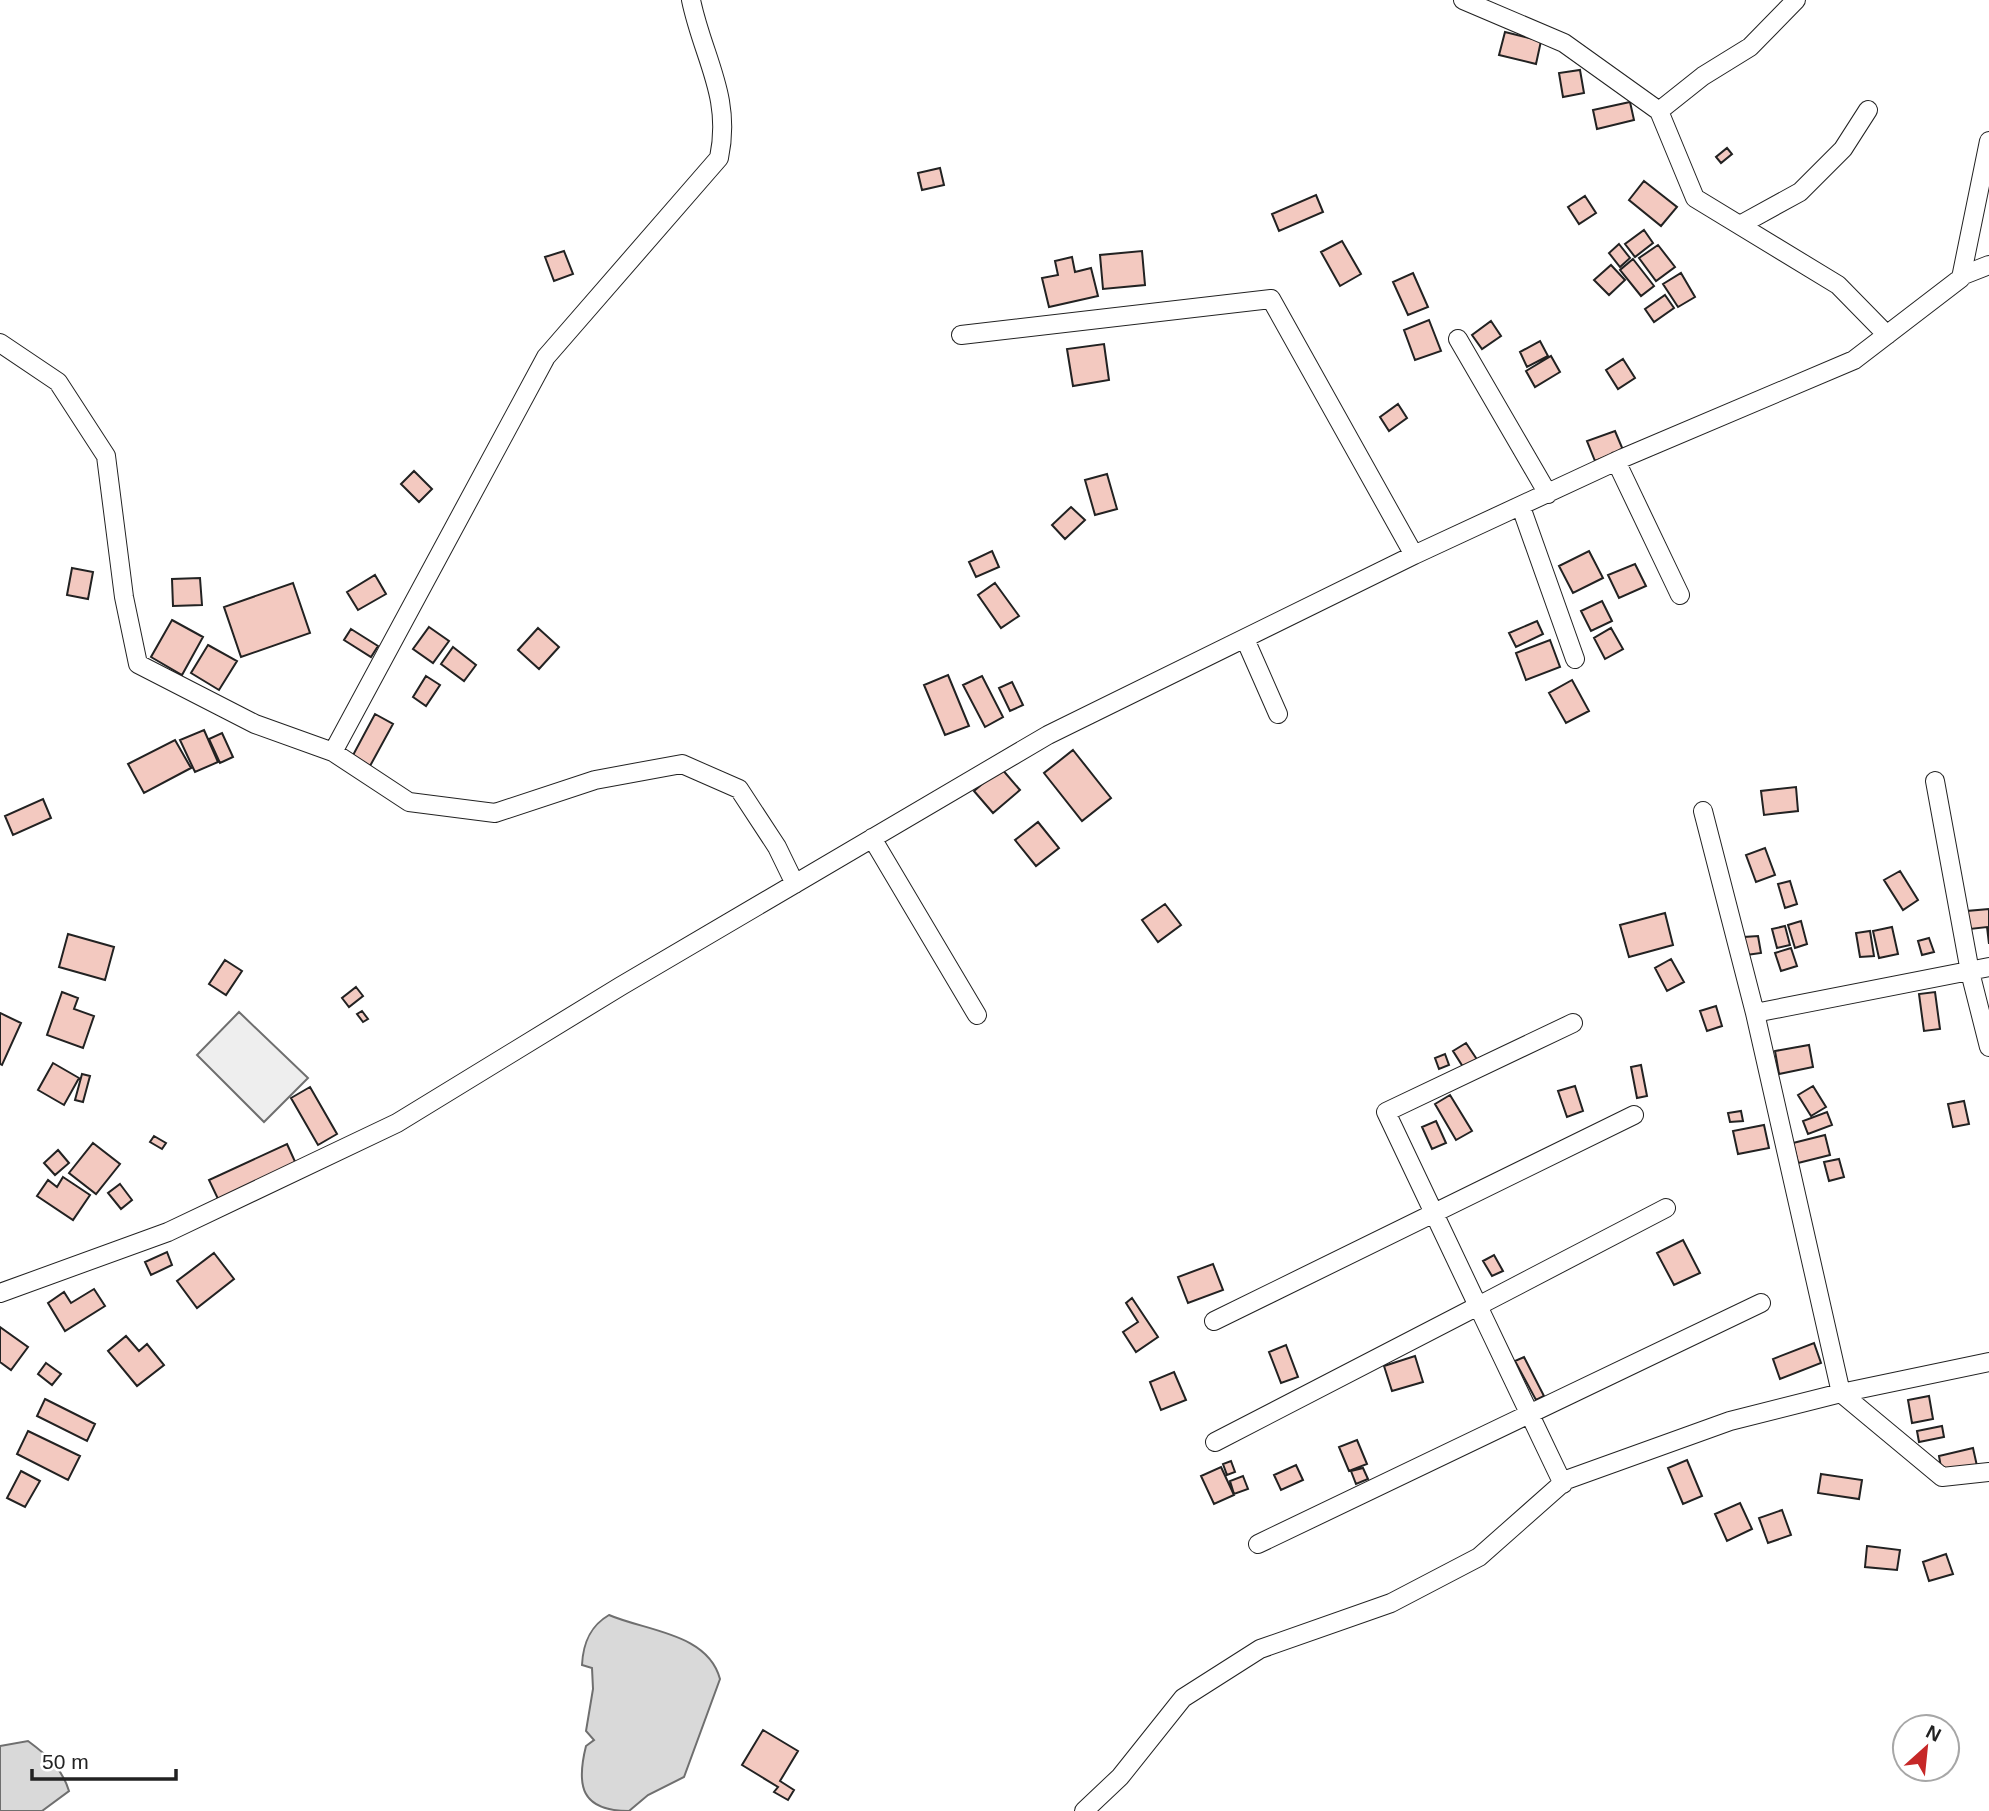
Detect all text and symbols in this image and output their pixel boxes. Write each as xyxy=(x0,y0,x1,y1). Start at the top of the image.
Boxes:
north arrow xyxy=(1891,1713,1961,1783)
text: N xyxy=(1923,1721,1944,1746)
scale bar xyxy=(32,1738,175,1782)
text: 50 m xyxy=(42,1750,89,1773)

